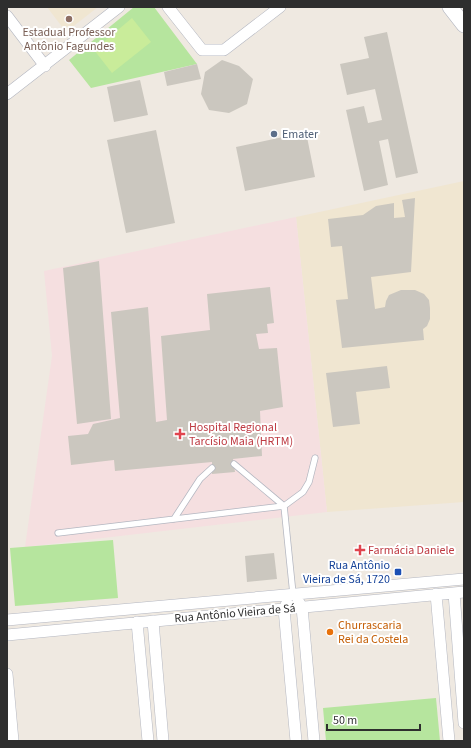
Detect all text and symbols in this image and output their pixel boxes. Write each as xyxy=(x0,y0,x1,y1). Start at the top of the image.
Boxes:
marker: Estadual Professor Antônio Fagundes xyxy=(64,14,74,24)
place label: Estadual Professor Antônio Fagundes xyxy=(22,24,116,55)
place label: Emater xyxy=(282,126,319,143)
marker: Emater xyxy=(269,129,279,139)
place label: Hospital Regional Tarcísio Maia (HRTM) xyxy=(189,419,293,450)
marker: Hospital Regional Tarcísio Maia (HRTM) xyxy=(174,428,186,440)
place label: Farmácia Daniele xyxy=(368,542,455,559)
marker: Farmácia Daniele xyxy=(355,545,365,555)
place label: Rua Antônio Vieira de Sá, 1720 xyxy=(303,557,390,588)
marker: Rua Antônio Vieira de Sá, 1720 xyxy=(393,567,403,577)
street label: Rua Antônio Vieira de Sá xyxy=(174,600,296,627)
place label: Churrascaria Rei da Costela xyxy=(338,617,408,648)
marker: Churrascaria Rei da Costela xyxy=(325,627,335,637)
scale bar xyxy=(327,706,420,732)
text: 50 m xyxy=(333,712,357,729)

